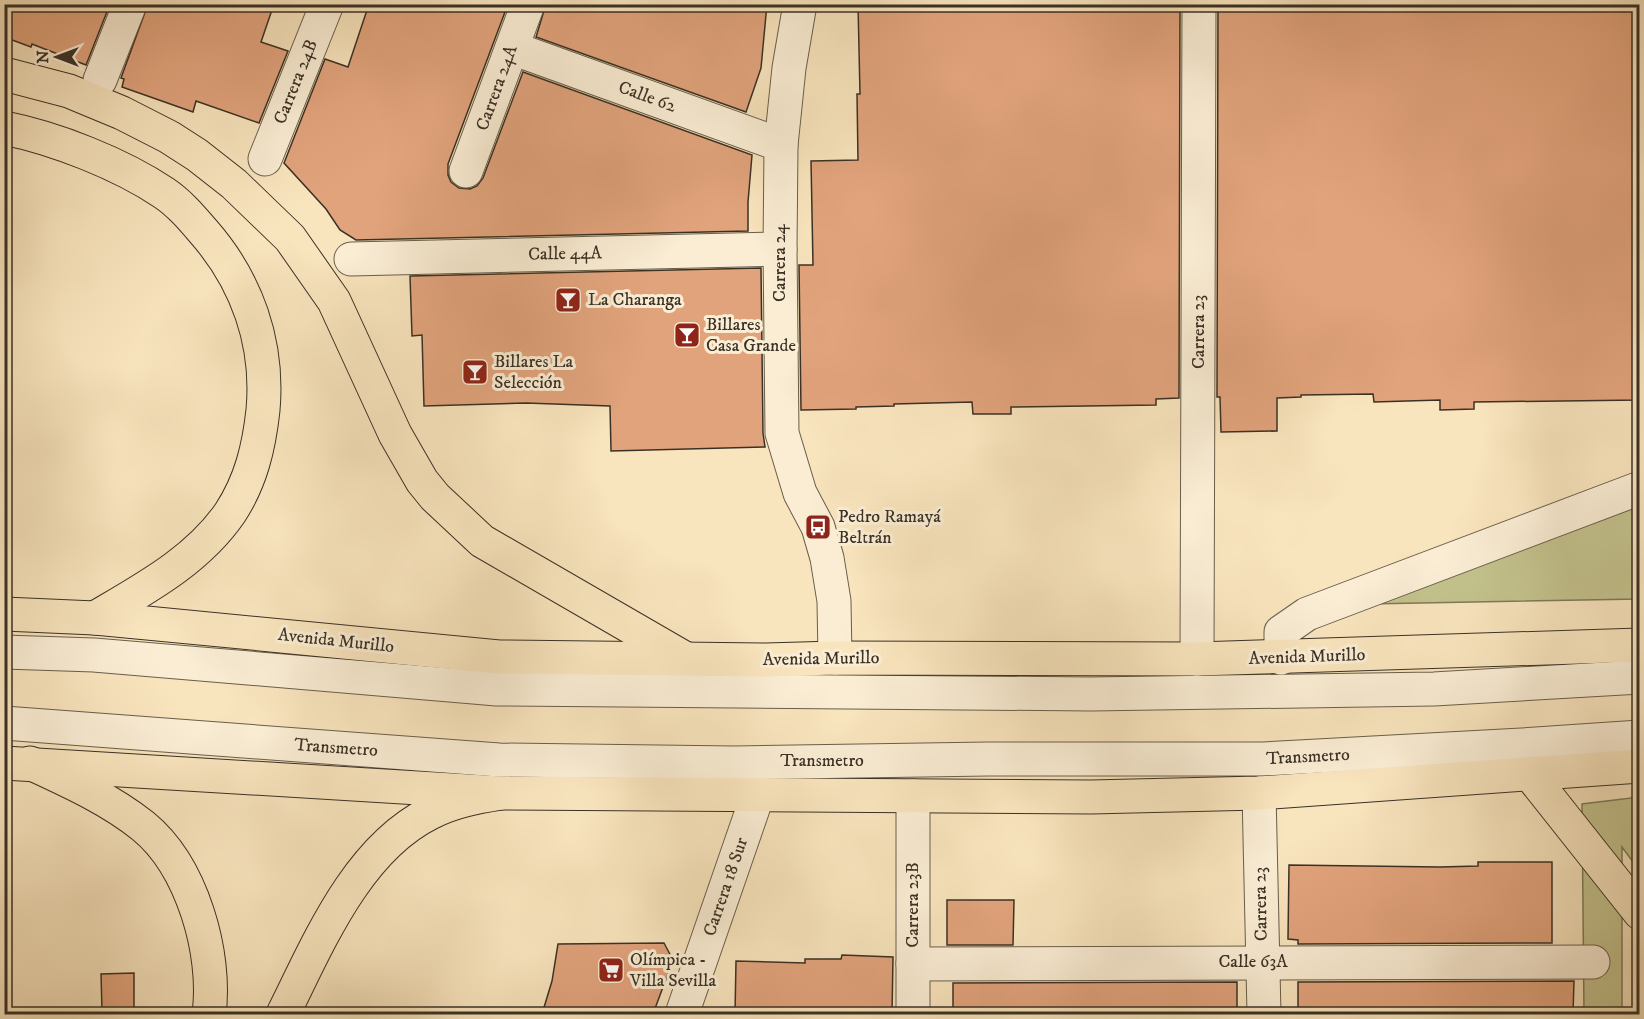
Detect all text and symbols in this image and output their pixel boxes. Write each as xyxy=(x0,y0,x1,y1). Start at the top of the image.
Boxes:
north arrow xyxy=(27,27,87,87)
street label: Carrera 24B xyxy=(269,36,323,128)
street label: Carrera 24A xyxy=(471,42,523,134)
text: N xyxy=(33,50,53,64)
street label: Calle 62 xyxy=(615,76,679,118)
street label: Carrera 24 xyxy=(769,223,791,302)
street label: Calle 44A xyxy=(528,242,603,266)
bar icon: La Charanga xyxy=(553,285,583,315)
place label: La Charanga xyxy=(588,289,682,311)
street label: Carrera 23 xyxy=(1188,295,1210,369)
place label: Billares Casa Grande xyxy=(706,314,796,357)
bar icon: Billares Casa Grande xyxy=(672,320,702,350)
place label: Billares La Selección xyxy=(494,351,573,394)
bar icon: Billares La Selección xyxy=(460,357,490,387)
place label: Pedro Ramayá Beltrán xyxy=(838,506,941,549)
bus stop icon: Pedro Ramayá Beltrán xyxy=(803,512,833,542)
street label: Avenida Murillo xyxy=(277,624,395,658)
street label: Avenida Murillo xyxy=(1248,644,1366,670)
street label: Avenida Murillo xyxy=(762,647,880,671)
street label: Transmetro xyxy=(293,734,379,762)
street label: Transmetro xyxy=(1266,744,1351,770)
street label: Transmetro xyxy=(780,750,864,772)
street label: Carrera 18 Sur xyxy=(699,834,753,939)
street label: Carrera 23B xyxy=(902,862,924,948)
street label: Carrera 23 xyxy=(1249,867,1273,941)
place label: Olímpica - Villa Sevilla xyxy=(629,949,716,992)
street label: Calle 63A xyxy=(1218,951,1288,973)
supermarket icon: Olímpica - Villa Sevilla xyxy=(596,955,626,985)

